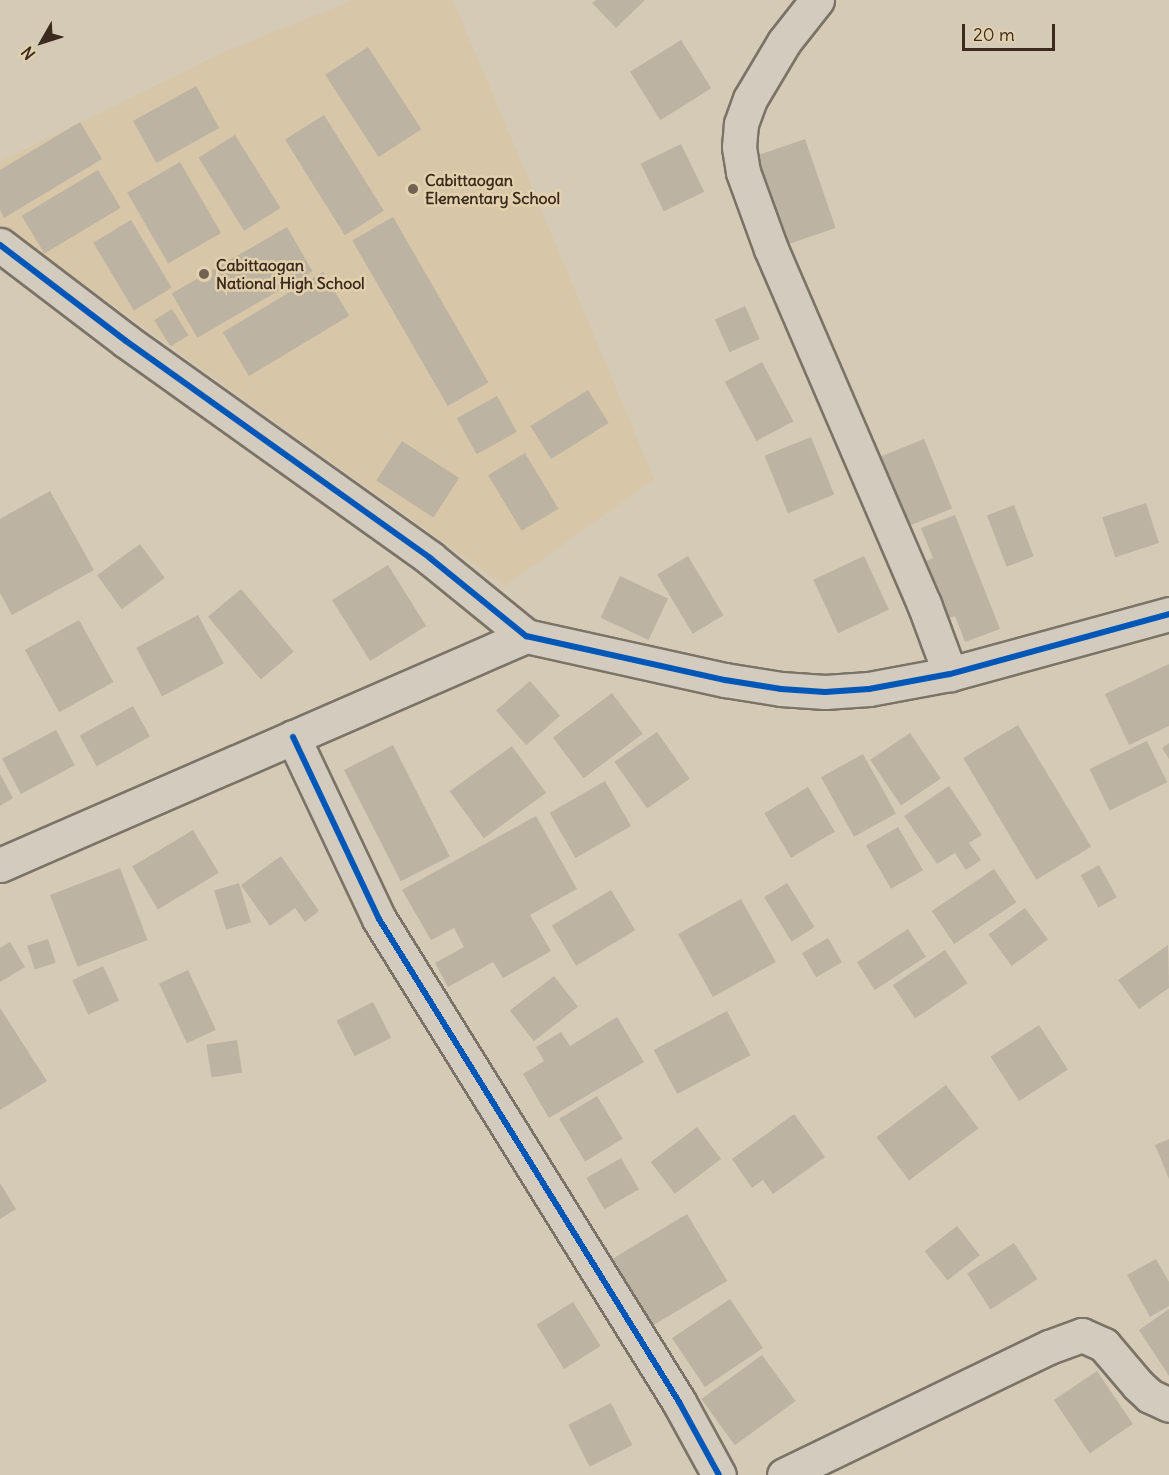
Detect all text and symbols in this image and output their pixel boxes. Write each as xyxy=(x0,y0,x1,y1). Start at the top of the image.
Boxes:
north arrow xyxy=(12,12,72,72)
scale bar xyxy=(965,12,1058,50)
text: 20 m xyxy=(973,23,1015,46)
text: N xyxy=(17,43,39,64)
place label: Cabittaogan Elementary School xyxy=(425,170,560,208)
marker: Cabittaogan Elementary School xyxy=(406,182,420,196)
place label: Cabittaogan National High School xyxy=(216,255,365,293)
marker: Cabittaogan National High School xyxy=(197,267,211,281)

